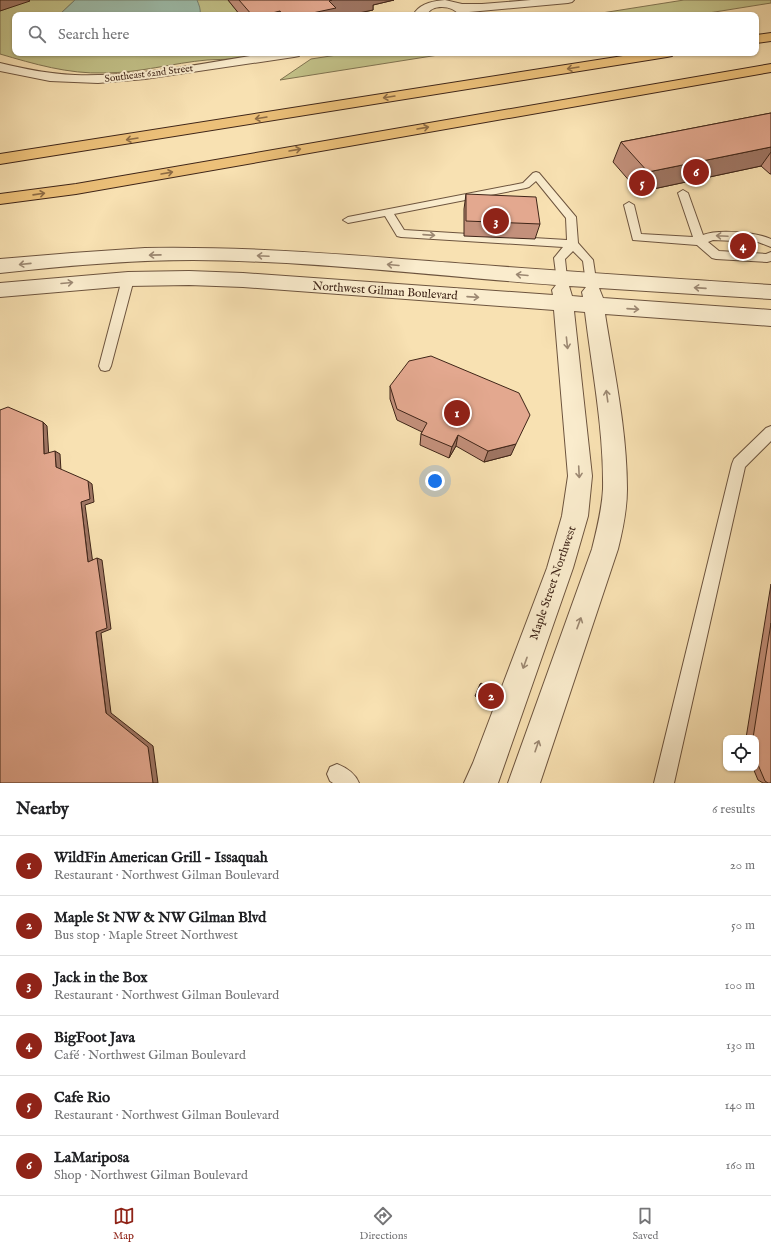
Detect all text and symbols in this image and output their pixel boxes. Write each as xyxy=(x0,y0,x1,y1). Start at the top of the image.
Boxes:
search box xyxy=(12,12,759,56)
icon: search xyxy=(26,23,48,45)
text: Search here xyxy=(58,25,129,44)
street label: Southeast 62nd Street xyxy=(104,62,195,86)
one-way arrow xyxy=(567,64,580,72)
one-way arrow xyxy=(383,94,396,102)
one-way arrow xyxy=(255,114,268,122)
one-way arrow xyxy=(416,124,429,132)
one-way arrow xyxy=(126,135,139,143)
one-way arrow xyxy=(288,146,301,154)
pin: 6 xyxy=(683,157,709,187)
pin: 5 xyxy=(629,168,655,198)
one-way arrow xyxy=(160,169,173,177)
one-way arrow xyxy=(32,190,45,198)
pin: 3 xyxy=(483,206,509,236)
one-way arrow xyxy=(422,231,435,239)
pin: 4 xyxy=(730,231,756,261)
one-way arrow xyxy=(716,233,729,240)
one-way arrow xyxy=(149,251,162,259)
one-way arrow xyxy=(257,253,270,260)
one-way arrow xyxy=(19,260,32,267)
one-way arrow xyxy=(387,261,400,269)
one-way arrow xyxy=(516,272,529,279)
street label: Northwest Gilman Boulevard xyxy=(312,278,459,304)
one-way arrow xyxy=(60,280,73,287)
one-way arrow xyxy=(694,284,707,291)
one-way arrow xyxy=(466,294,479,301)
one-way arrow xyxy=(626,305,639,313)
one-way arrow xyxy=(563,336,571,349)
one-way arrow xyxy=(603,390,611,403)
pin: 1 xyxy=(444,398,470,428)
one-way arrow xyxy=(576,465,583,478)
your location xyxy=(425,471,445,491)
street label: Maple Street Northwest xyxy=(526,524,581,642)
one-way arrow xyxy=(576,617,583,630)
one-way arrow xyxy=(520,657,528,669)
pin: 2 xyxy=(478,681,504,711)
map controls xyxy=(723,735,759,771)
button: locate xyxy=(723,735,759,771)
one-way arrow xyxy=(533,740,541,752)
text: Nearby xyxy=(16,799,69,820)
text: 6 results xyxy=(712,801,755,818)
text: WildFin American Grill - Issaquah xyxy=(54,848,268,867)
text: 1 xyxy=(27,857,31,874)
text: 20 m xyxy=(730,857,755,874)
text: Restaurant · Northwest Gilman Boulevard xyxy=(54,867,279,884)
text: Maple St NW & NW Gilman Blvd xyxy=(54,908,266,927)
text: 2 xyxy=(26,917,32,934)
text: 50 m xyxy=(731,917,755,934)
text: Bus stop · Maple Street Northwest xyxy=(54,927,238,944)
text: Jack in the Box xyxy=(54,968,148,987)
text: 3 xyxy=(27,977,31,994)
text: 100 m xyxy=(725,977,755,994)
text: Restaurant · Northwest Gilman Boulevard xyxy=(54,987,279,1004)
text: BigFoot Java xyxy=(54,1028,135,1047)
text: 4 xyxy=(26,1037,32,1054)
text: 130 m xyxy=(726,1037,755,1054)
text: Café · Northwest Gilman Boulevard xyxy=(54,1047,246,1064)
text: Cafe Rio xyxy=(54,1088,110,1107)
text: 5 xyxy=(27,1097,31,1114)
text: 140 m xyxy=(725,1097,755,1114)
text: Restaurant · Northwest Gilman Boulevard xyxy=(54,1107,279,1124)
text: LaMariposa xyxy=(54,1148,129,1167)
text: 6 xyxy=(26,1157,32,1174)
text: 160 m xyxy=(725,1157,755,1174)
text: Shop · Northwest Gilman Boulevard xyxy=(54,1167,248,1184)
tab: Map xyxy=(113,1205,135,1243)
tab: Directions xyxy=(360,1205,407,1243)
tab: Saved xyxy=(632,1205,658,1243)

